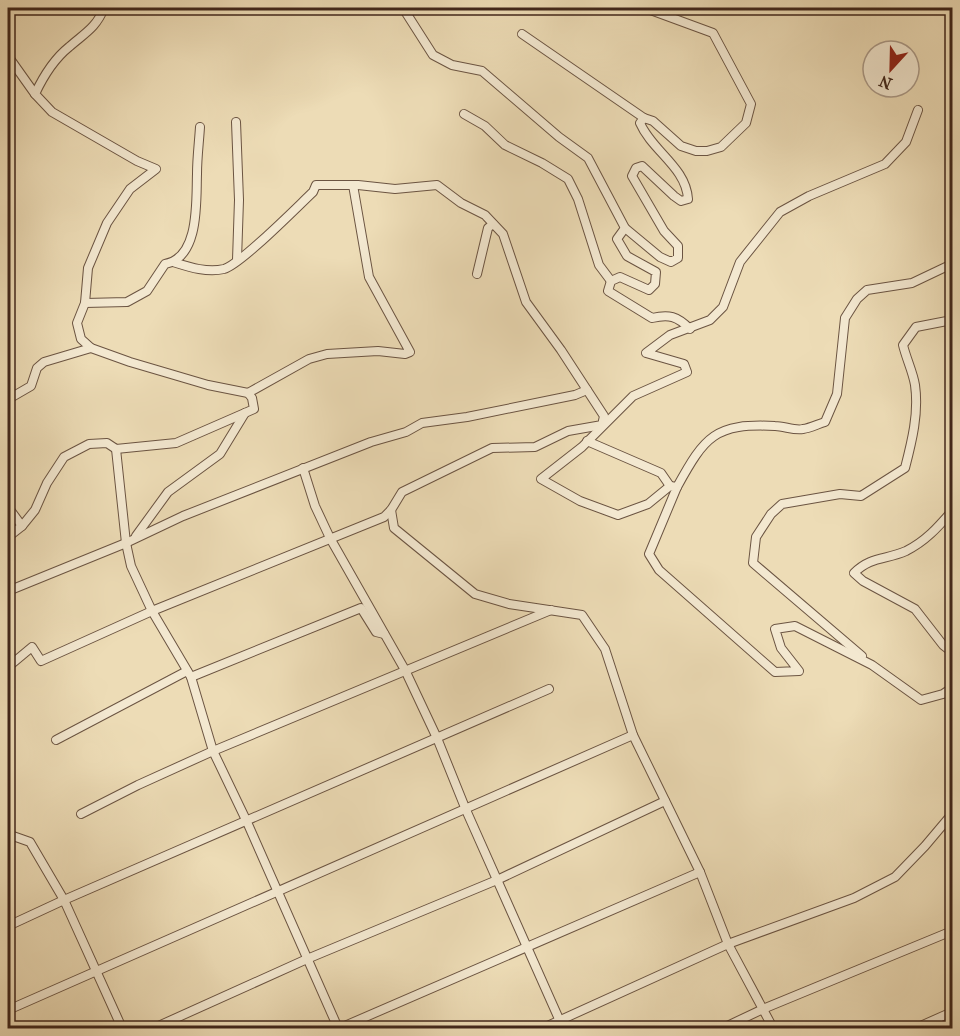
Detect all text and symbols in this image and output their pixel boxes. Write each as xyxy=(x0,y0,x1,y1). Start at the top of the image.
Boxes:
north arrow xyxy=(861,39,921,99)
text: N xyxy=(876,71,895,94)

